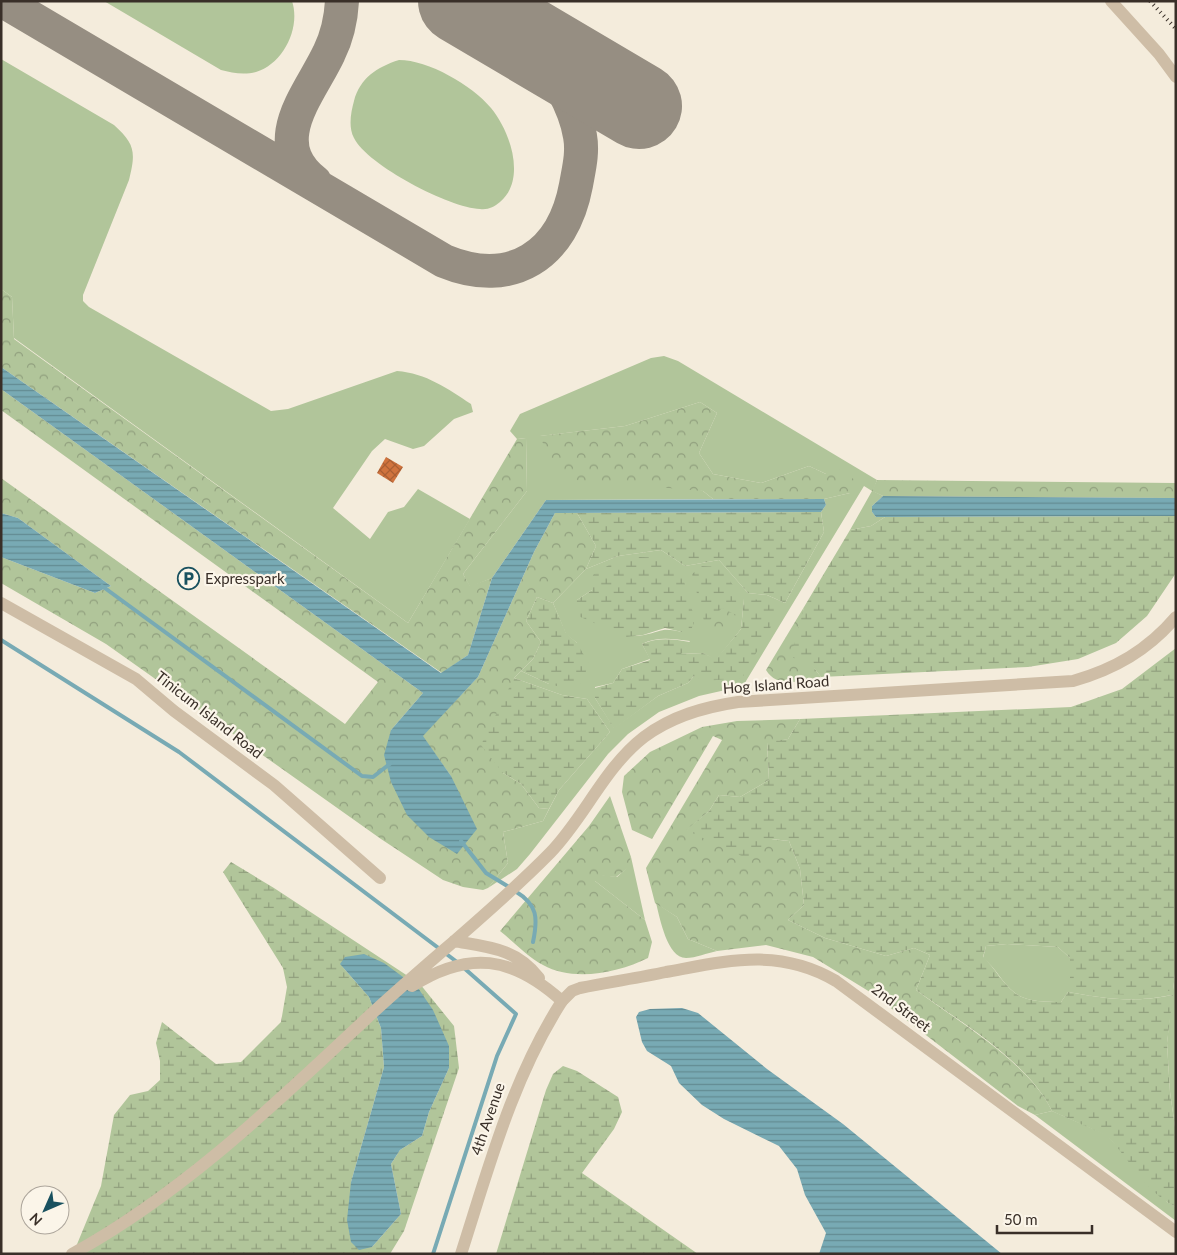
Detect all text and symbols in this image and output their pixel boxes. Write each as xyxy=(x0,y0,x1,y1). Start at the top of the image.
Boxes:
parking icon: Expresspark xyxy=(177,567,201,591)
place label: Expresspark xyxy=(205,569,285,587)
street label: Tinicum Island Road xyxy=(152,667,267,762)
street label: Hog Island Road xyxy=(722,671,830,697)
street label: 2nd Street xyxy=(869,979,935,1035)
street label: 4th Avenue xyxy=(466,1080,508,1157)
north arrow xyxy=(20,1185,70,1235)
scale bar xyxy=(997,1202,1092,1234)
text: N xyxy=(26,1210,45,1229)
text: 50 m xyxy=(1004,1210,1038,1228)

